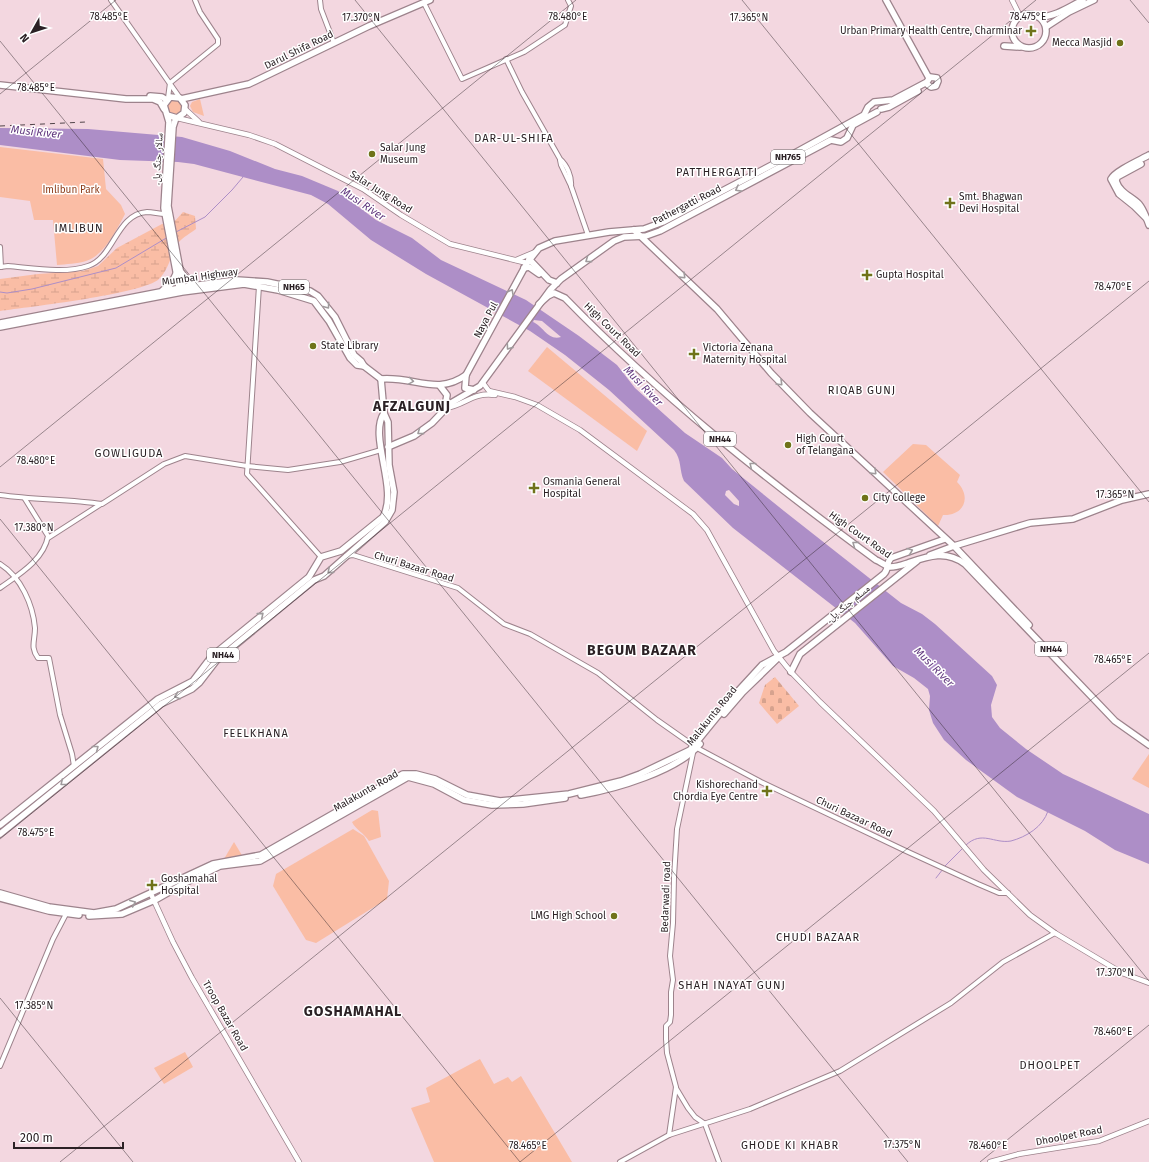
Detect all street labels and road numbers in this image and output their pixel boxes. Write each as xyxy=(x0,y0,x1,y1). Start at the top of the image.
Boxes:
street label: Darul Shifa Road xyxy=(262,28,336,72)
street label: سالار جنگ پل۔ xyxy=(150,132,166,185)
road number: NH765 xyxy=(771,150,805,164)
street label: Salar Jung Road xyxy=(348,168,414,216)
street label: Pathergatti Road xyxy=(651,183,723,227)
street label: Mumbai Highway xyxy=(161,266,239,288)
road number: NH65 xyxy=(279,280,309,294)
street label: Naya Pul xyxy=(471,300,501,340)
street label: High Court Road xyxy=(581,300,643,360)
road number: NH44 xyxy=(704,432,736,446)
street label: High Court Road xyxy=(826,509,894,561)
street label: Churi Bazaar Road xyxy=(373,549,455,585)
street label: مسلم جنگ پل۔ xyxy=(824,582,873,626)
road number: NH44 xyxy=(1035,642,1067,656)
road number: NH44 xyxy=(207,648,239,662)
street label: Malakunta Road xyxy=(684,684,740,748)
street label: Malakunta Road xyxy=(331,768,401,814)
street label: Churi Bazaar Road xyxy=(814,794,894,840)
street label: Bedarwadi road xyxy=(659,861,673,933)
street label: Troop Bazar Road xyxy=(200,979,250,1053)
street label: Dhoolpet Road xyxy=(1035,1124,1103,1148)

